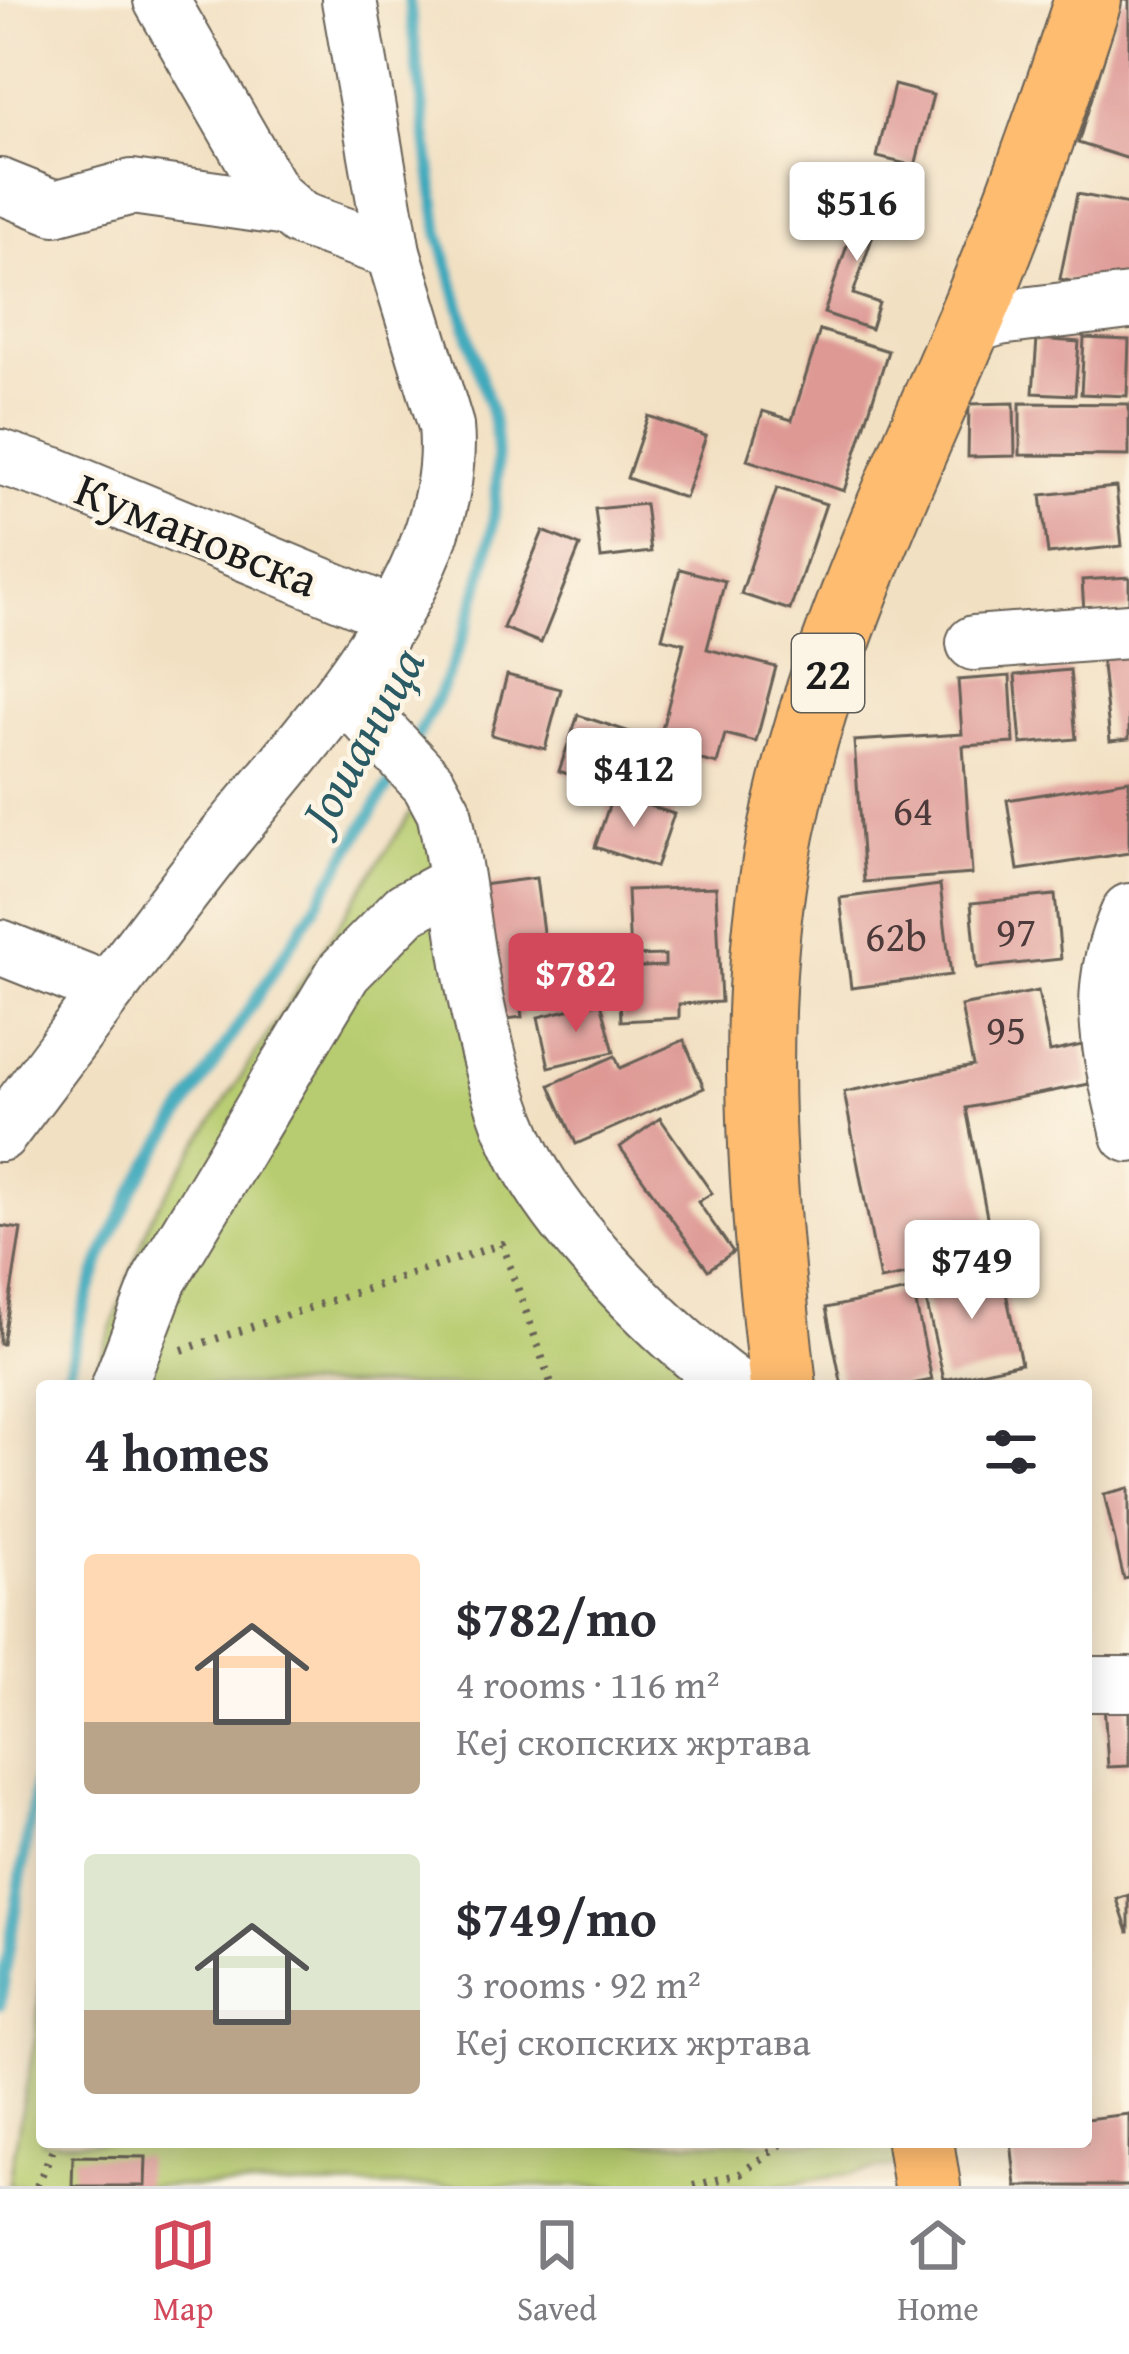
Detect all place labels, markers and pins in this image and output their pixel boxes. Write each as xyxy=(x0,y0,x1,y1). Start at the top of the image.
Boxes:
pin: $516 xyxy=(786,162,928,264)
pin: $412 xyxy=(563,728,705,830)
pin: $782 xyxy=(505,933,647,1035)
pin: $749 xyxy=(901,1220,1043,1322)

